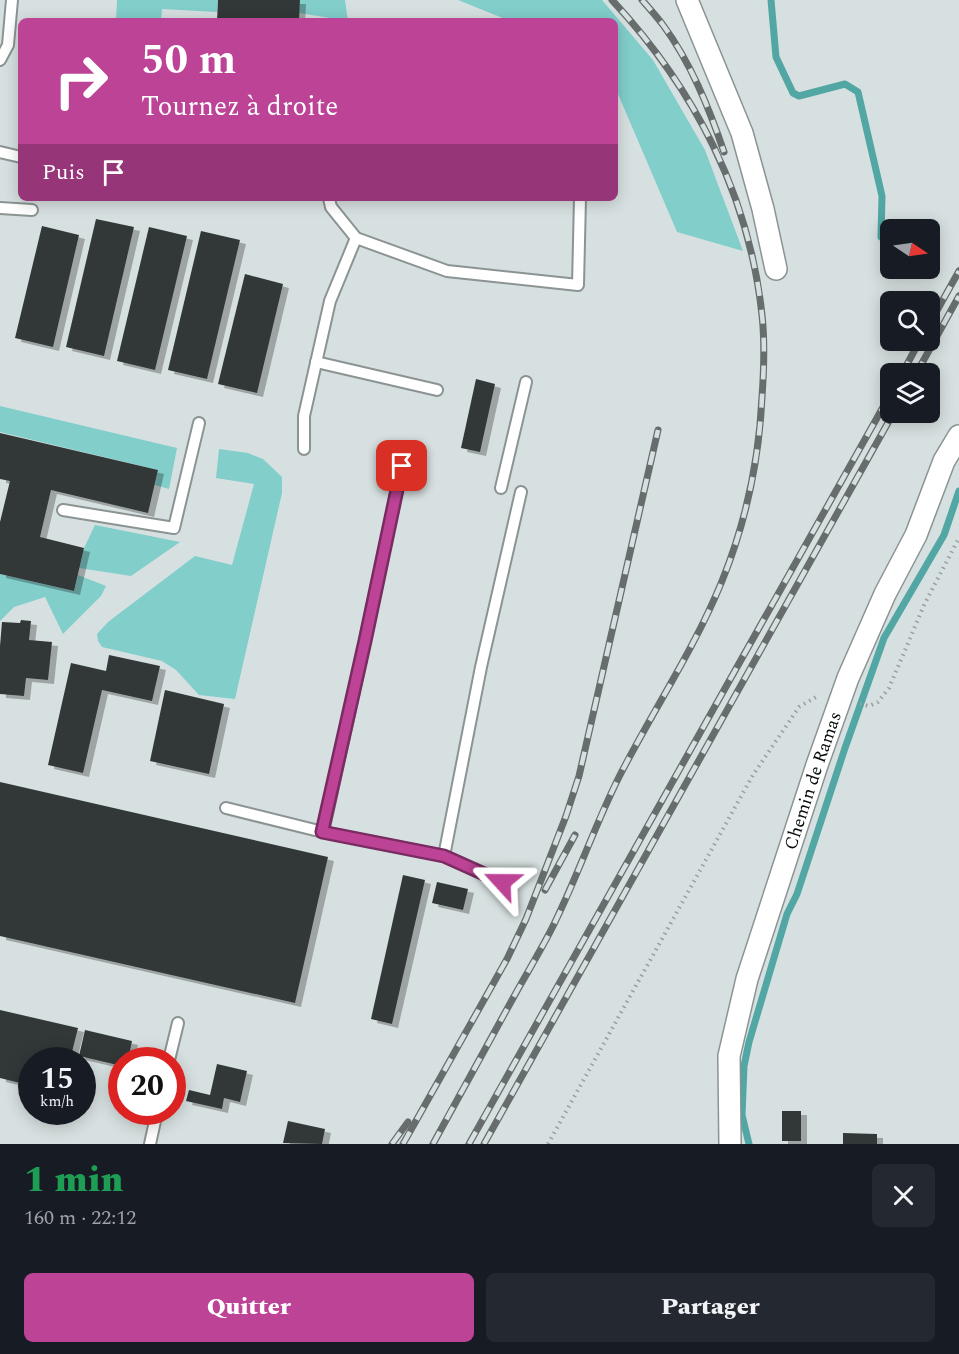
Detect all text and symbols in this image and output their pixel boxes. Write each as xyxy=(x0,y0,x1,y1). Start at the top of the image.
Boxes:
text: 50 m xyxy=(141,29,236,92)
icon: right xyxy=(42,42,120,120)
text: Tournez à droite xyxy=(141,86,338,128)
text: Puis xyxy=(42,156,85,189)
icon: arrive xyxy=(97,156,130,189)
north arrow xyxy=(880,219,940,279)
map controls xyxy=(880,219,940,423)
button: search xyxy=(880,291,940,351)
button: layers xyxy=(880,363,940,423)
pin xyxy=(376,440,427,491)
icon: arrive xyxy=(385,449,418,482)
street label: Chemin de Ramas xyxy=(777,708,849,853)
position arrow xyxy=(470,850,534,914)
speed limit sign: 20 xyxy=(108,1047,186,1125)
text: 15 xyxy=(40,1056,74,1102)
text: km/h xyxy=(40,1090,74,1113)
text: 1 min xyxy=(24,1153,124,1208)
button: close xyxy=(872,1164,935,1227)
text: 160 m · 22:12 xyxy=(24,1203,136,1233)
button: Quitter xyxy=(24,1273,474,1342)
button: Partager xyxy=(486,1273,935,1342)

